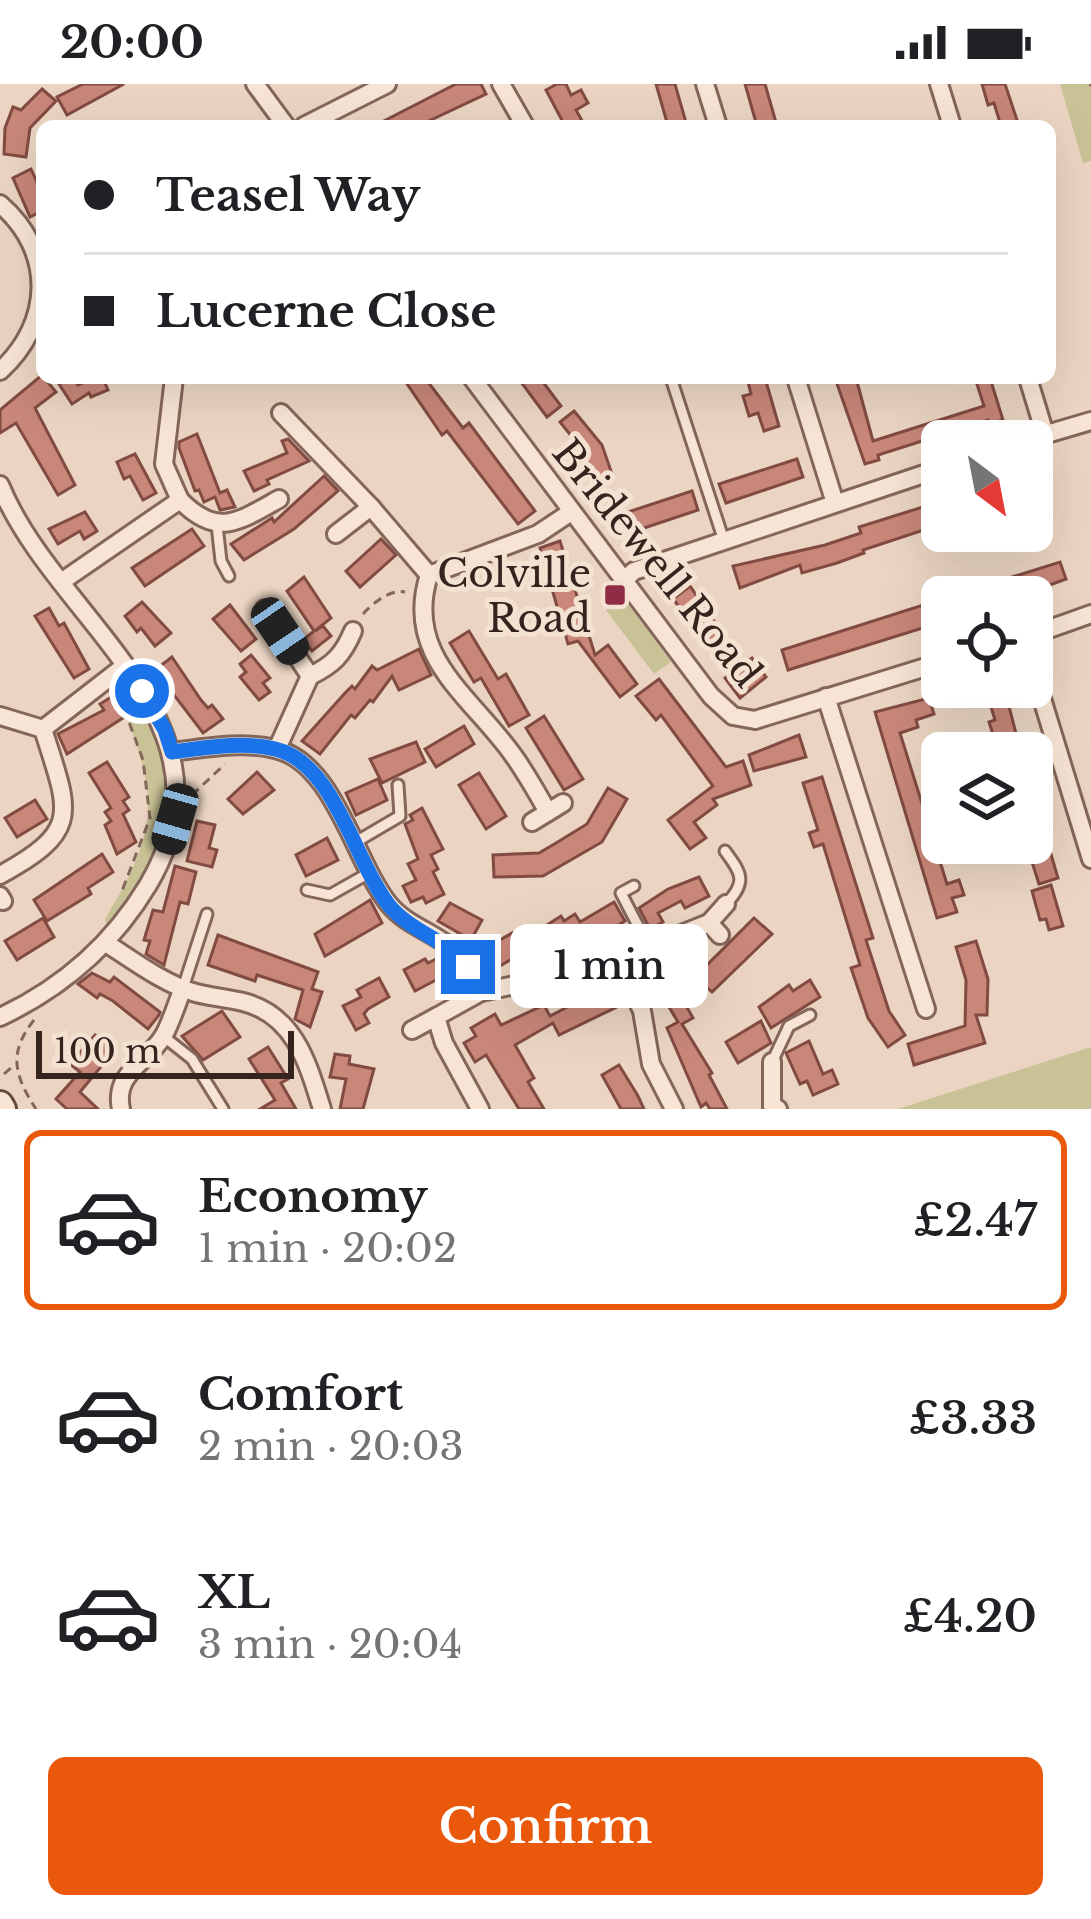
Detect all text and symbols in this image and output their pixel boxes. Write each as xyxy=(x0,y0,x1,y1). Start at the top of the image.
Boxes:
text: 20:00 xyxy=(60,14,204,70)
text: Teasel Way xyxy=(156,167,420,223)
text: Lucerne Close xyxy=(156,283,497,339)
north arrow xyxy=(921,420,1053,552)
map controls xyxy=(921,420,1053,864)
street label: Bridewell Road xyxy=(542,429,772,697)
place label: Colville Road xyxy=(437,549,591,643)
button: locate xyxy=(921,576,1053,708)
marker: Colville Road xyxy=(602,582,628,608)
car xyxy=(245,591,315,671)
route start xyxy=(115,664,169,718)
button: layers xyxy=(921,732,1053,864)
car xyxy=(148,779,202,859)
callout: 1 min xyxy=(510,925,708,1009)
route end xyxy=(441,940,495,994)
text: 1 min xyxy=(553,941,665,990)
scale bar xyxy=(36,1025,294,1078)
text: 100 m xyxy=(54,1031,161,1072)
icon: car xyxy=(54,1166,162,1274)
text: Economy xyxy=(198,1168,428,1224)
text: £2.47 xyxy=(913,1192,1037,1248)
text: 1 min · 20:02 xyxy=(198,1224,457,1273)
icon: car xyxy=(54,1364,162,1472)
text: Comfort xyxy=(198,1366,403,1422)
text: £3.33 xyxy=(909,1390,1037,1446)
text: 2 min · 20:03 xyxy=(198,1422,464,1471)
icon: car xyxy=(54,1562,162,1670)
text: XL xyxy=(198,1564,270,1620)
text: £4.20 xyxy=(903,1588,1037,1644)
text: 3 min · 20:04 xyxy=(198,1620,462,1669)
button: Confirm xyxy=(48,1757,1043,1895)

